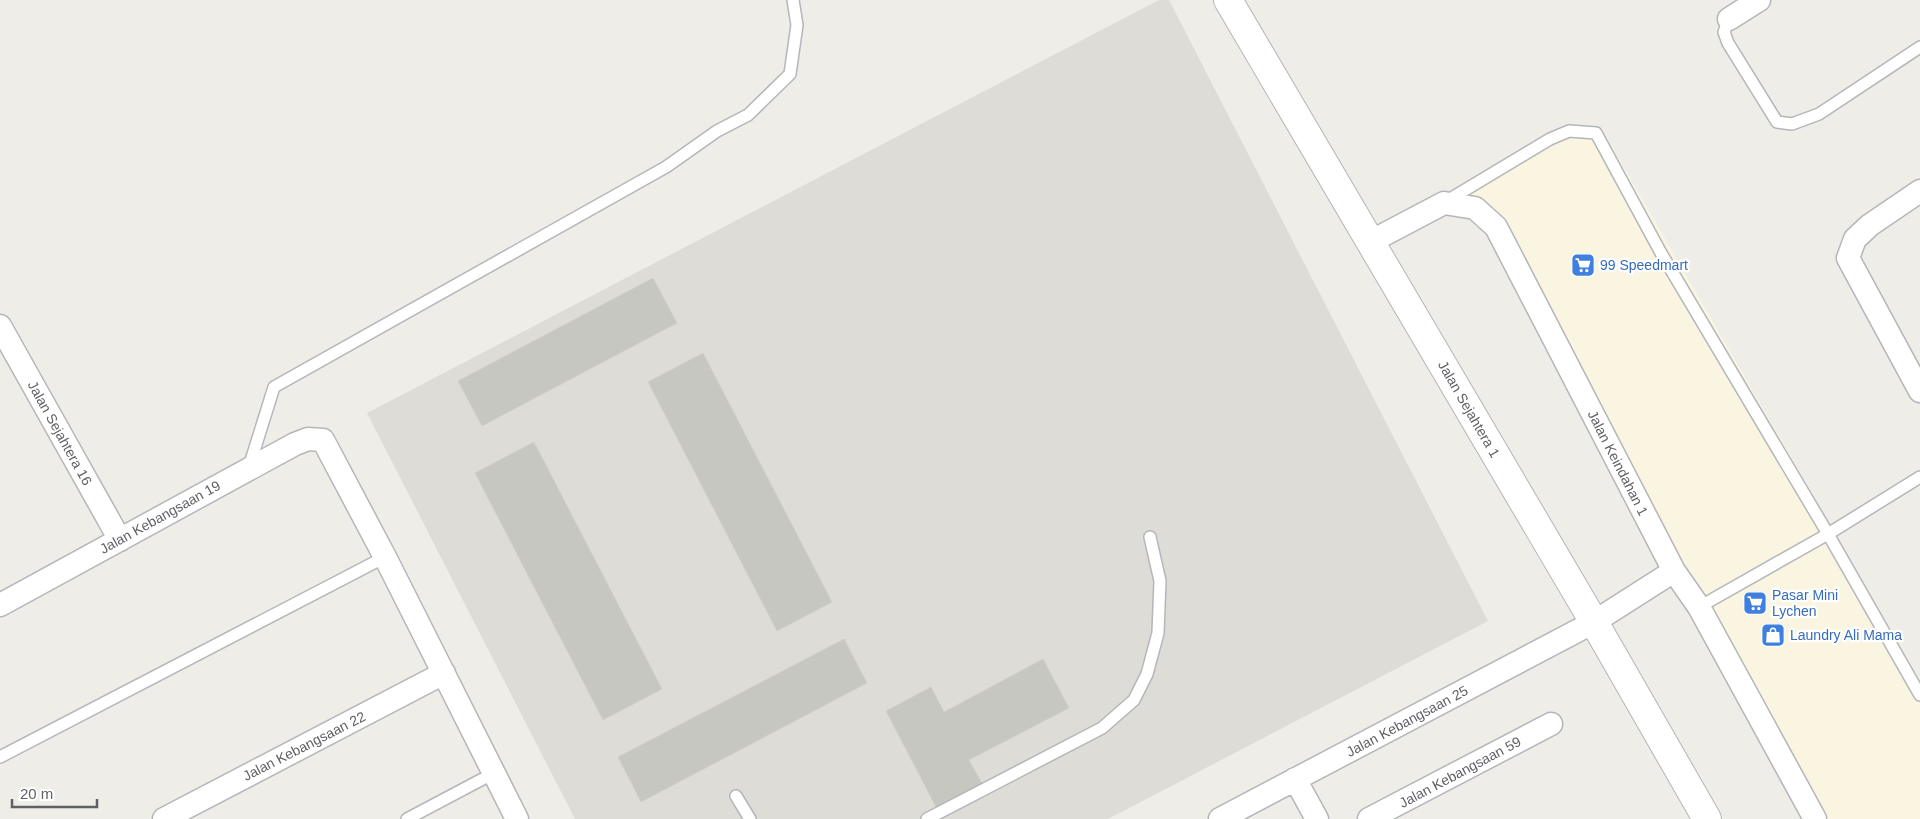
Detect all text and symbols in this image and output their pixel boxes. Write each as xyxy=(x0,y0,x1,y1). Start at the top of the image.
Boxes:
supermarket icon: 99 Speedmart xyxy=(1570,252,1596,278)
place label: 99 Speedmart xyxy=(1600,257,1688,273)
street label: Jalan Sejahtera 1 xyxy=(1435,358,1503,460)
street label: Jalan Sejahtera 16 xyxy=(25,378,95,488)
street label: Jalan Keindahan 1 xyxy=(1585,408,1652,518)
street label: Jalan Kebangsaan 19 xyxy=(97,477,223,557)
place label: Pasar Mini Lychen xyxy=(1772,587,1838,619)
supermarket icon: Pasar Mini Lychen xyxy=(1742,590,1768,616)
shop icon: Laundry Ali Mama xyxy=(1760,622,1786,648)
place label: Laundry Ali Mama xyxy=(1790,627,1902,643)
street label: Jalan Kebangsaan 25 xyxy=(1343,682,1471,760)
street label: Jalan Kebangsaan 22 xyxy=(240,708,368,784)
street label: Jalan Kebangsaan 59 xyxy=(1396,733,1524,811)
scale bar xyxy=(12,776,98,808)
text: 20 m xyxy=(20,785,53,802)

